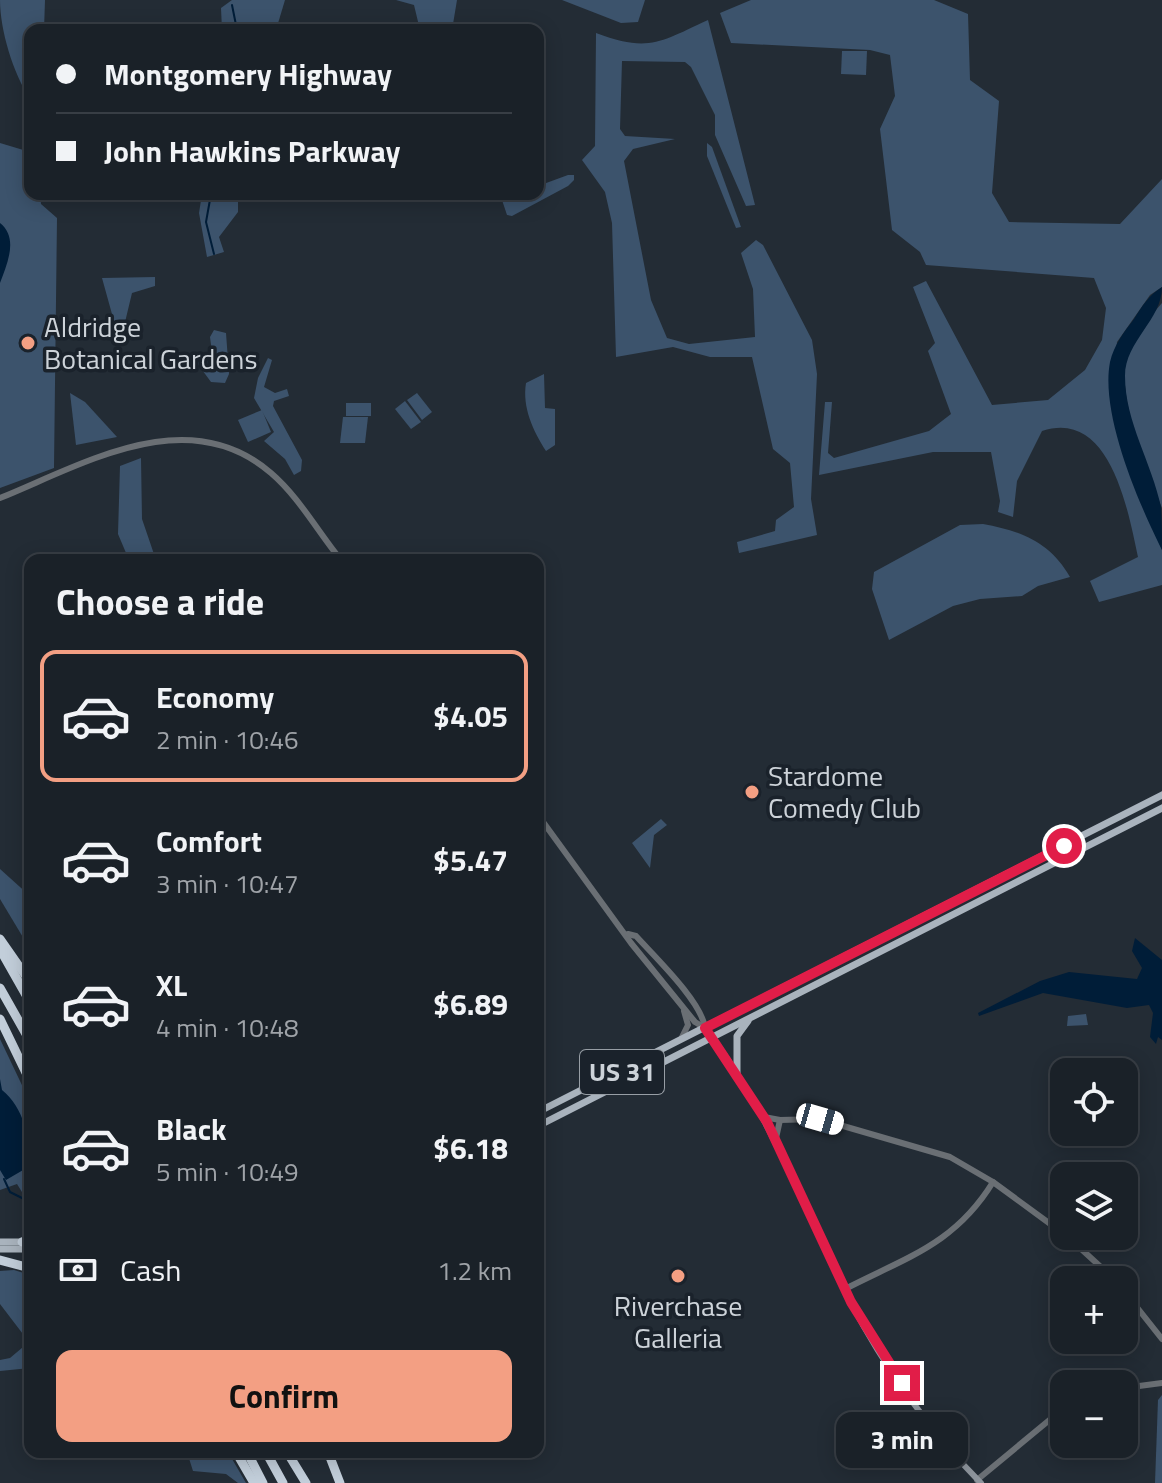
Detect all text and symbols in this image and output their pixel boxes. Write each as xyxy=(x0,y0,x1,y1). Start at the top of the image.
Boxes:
text: Montgomery Highway xyxy=(104,51,392,97)
text: John Hawkins Parkway xyxy=(104,128,401,174)
place label: Aldridge Botanical Gardens xyxy=(44,305,257,380)
marker: Aldridge Botanical Gardens xyxy=(19,334,37,352)
text: Choose a ride xyxy=(56,574,264,629)
text: Economy xyxy=(156,674,274,720)
icon: car xyxy=(60,680,132,752)
text: $4.05 xyxy=(433,693,508,739)
text: 2 min · 10:46 xyxy=(156,720,299,759)
place label: Stardome Comedy Club xyxy=(768,754,921,829)
marker: Stardome Comedy Club xyxy=(743,783,761,801)
text: Comfort xyxy=(156,818,262,864)
icon: car xyxy=(60,824,132,896)
route start xyxy=(1046,828,1082,864)
text: $5.47 xyxy=(433,837,508,883)
text: 3 min · 10:47 xyxy=(156,864,299,903)
text: XL xyxy=(156,962,187,1008)
icon: car xyxy=(60,968,132,1040)
text: $6.89 xyxy=(433,981,508,1027)
text: 4 min · 10:48 xyxy=(156,1008,299,1047)
road number: US 31 xyxy=(580,1050,664,1094)
map controls xyxy=(1050,1058,1138,1458)
button: locate xyxy=(1050,1058,1138,1146)
car xyxy=(794,1101,846,1137)
text: Black xyxy=(156,1106,227,1152)
icon: car xyxy=(60,1112,132,1184)
text: $6.18 xyxy=(433,1125,508,1171)
text: 5 min · 10:49 xyxy=(156,1152,299,1191)
button: layers xyxy=(1050,1162,1138,1250)
text: Cash xyxy=(120,1247,181,1293)
icon: cash xyxy=(56,1248,100,1292)
text: 1.2 km xyxy=(437,1251,512,1290)
button: + xyxy=(1050,1266,1138,1354)
marker: Riverchase Galleria xyxy=(669,1267,687,1285)
place label: Riverchase Galleria xyxy=(614,1284,742,1359)
button: Confirm xyxy=(56,1350,512,1442)
route end xyxy=(884,1365,920,1401)
button: − xyxy=(1050,1370,1138,1458)
callout: 3 min xyxy=(836,1411,968,1467)
text: 3 min xyxy=(870,1420,934,1459)

